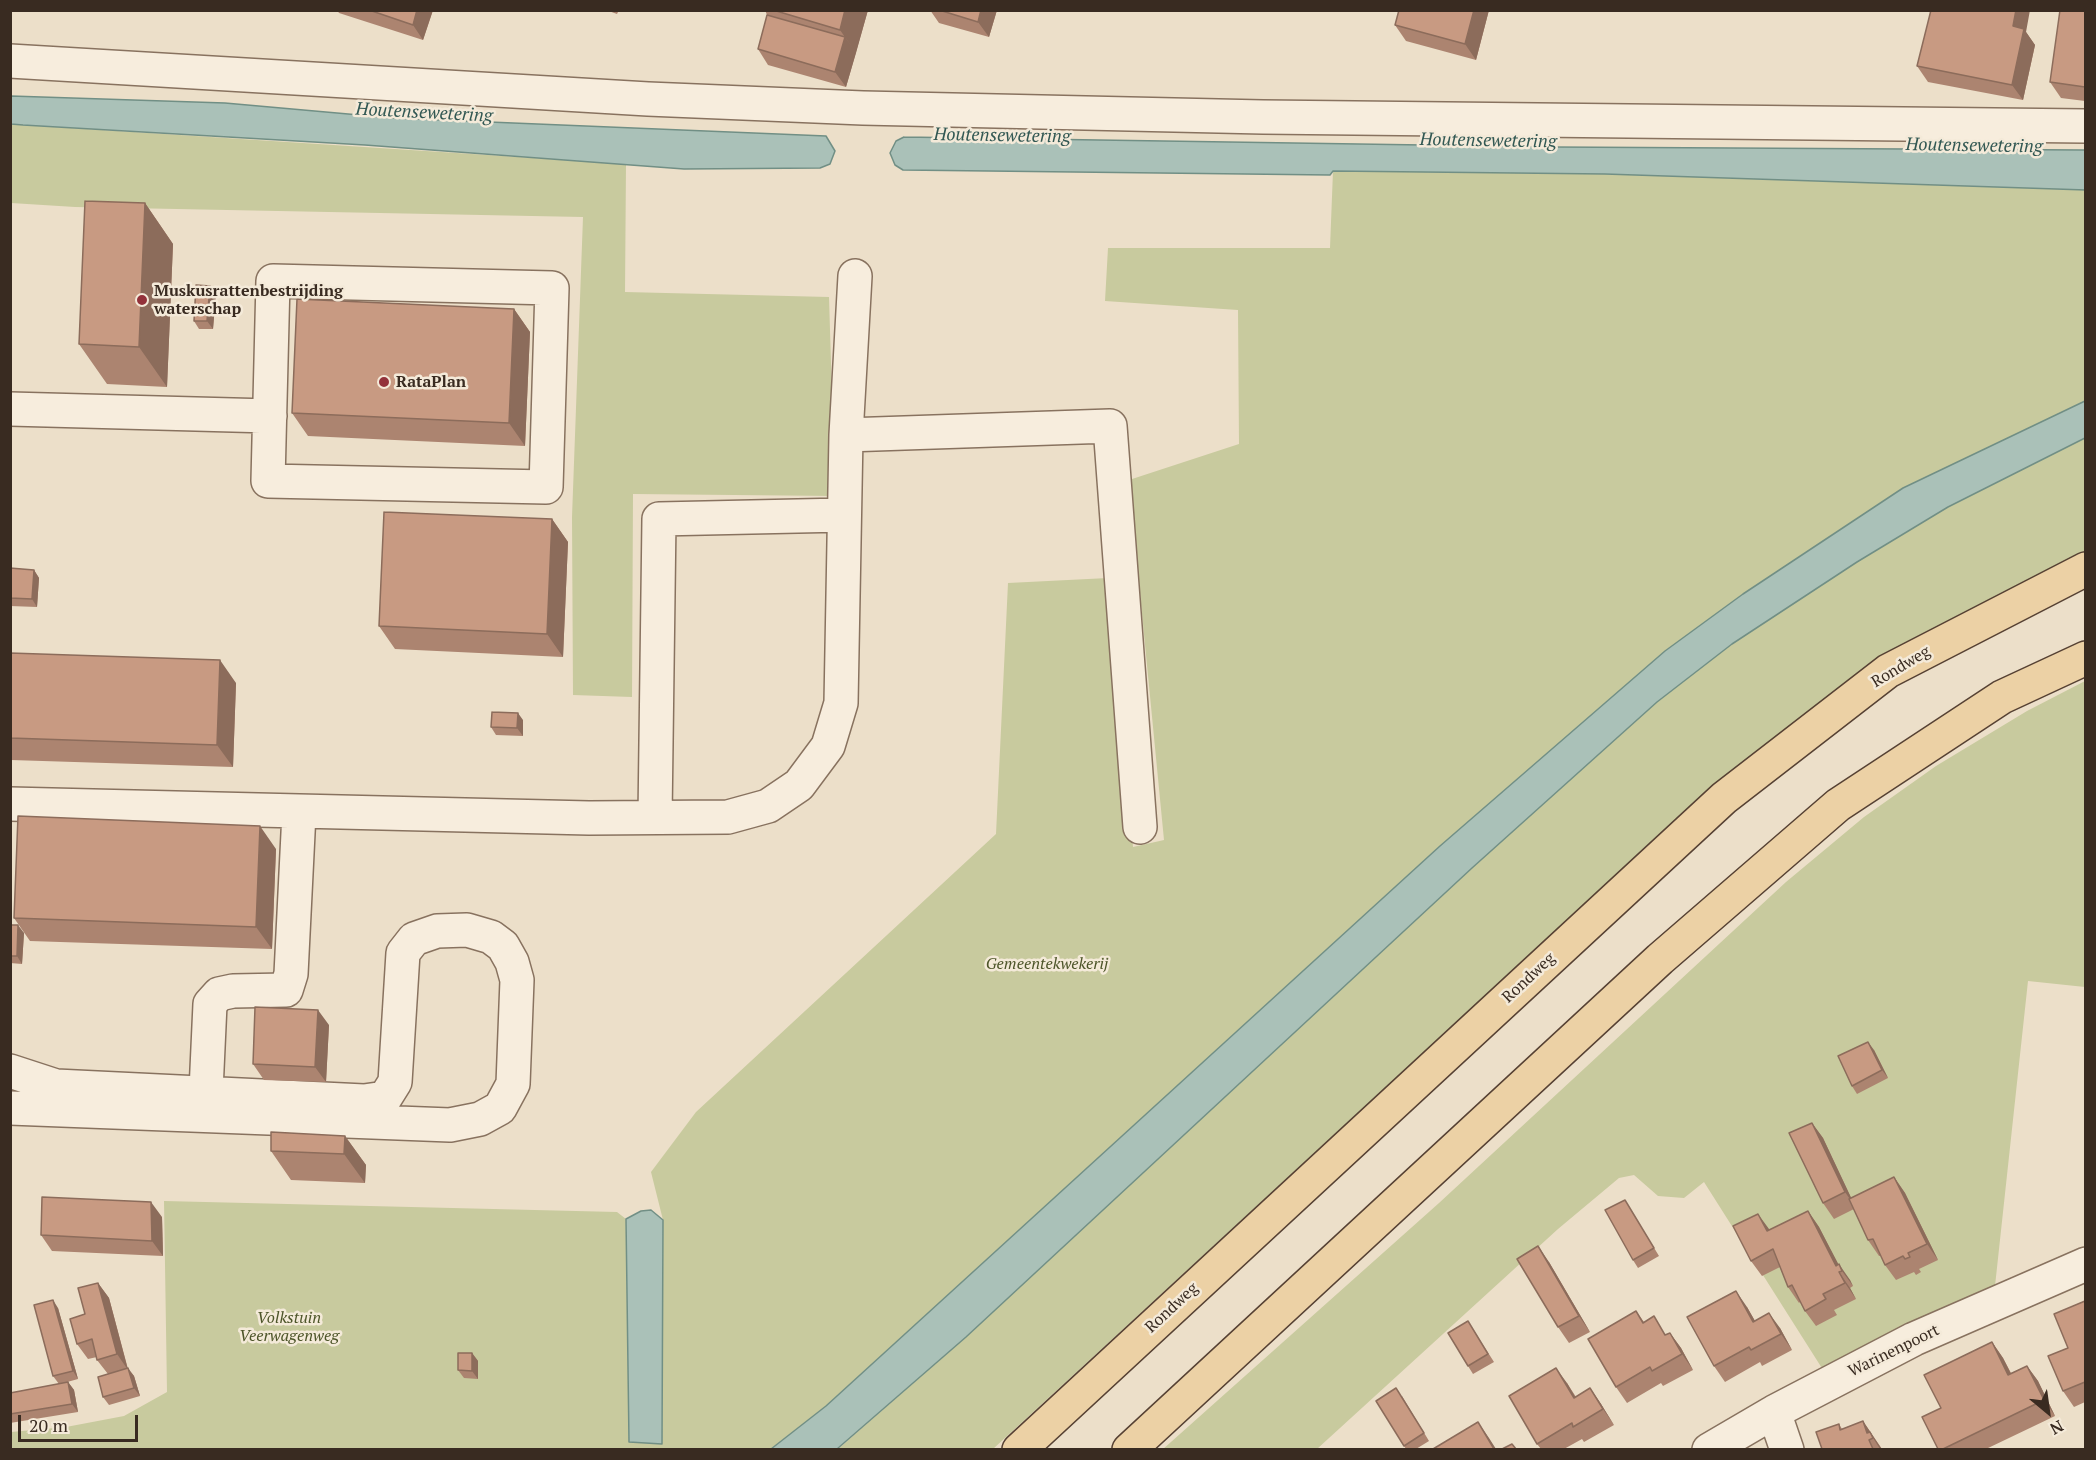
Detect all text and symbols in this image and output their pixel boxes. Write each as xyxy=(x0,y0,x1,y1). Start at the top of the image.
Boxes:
water label: Houtensewetering xyxy=(355,99,493,127)
water label: Houtensewetering xyxy=(933,124,1071,148)
water label: Houtensewetering xyxy=(1419,129,1557,153)
water label: Houtensewetering xyxy=(1905,134,2043,158)
place label: Muskusrattenbestrijding waterschap xyxy=(154,281,343,319)
marker: Muskusrattenbestrijding waterschap xyxy=(135,293,149,307)
place label: RataPlan xyxy=(396,372,466,392)
marker: RataPlan xyxy=(377,375,391,389)
street label: Rondweg xyxy=(1868,642,1934,692)
street label: Rondweg xyxy=(1499,949,1559,1007)
park label: Gemeentekwekerij xyxy=(986,954,1108,974)
street label: Rondweg xyxy=(1142,1279,1202,1337)
park label: Volkstuin Veerwagenweg xyxy=(239,1308,339,1346)
street label: Warinenpoort xyxy=(1845,1321,1943,1381)
north arrow xyxy=(2018,1382,2078,1442)
scale bar xyxy=(21,1403,141,1441)
text: 20 m xyxy=(29,1413,68,1437)
text: N xyxy=(2046,1415,2067,1440)

